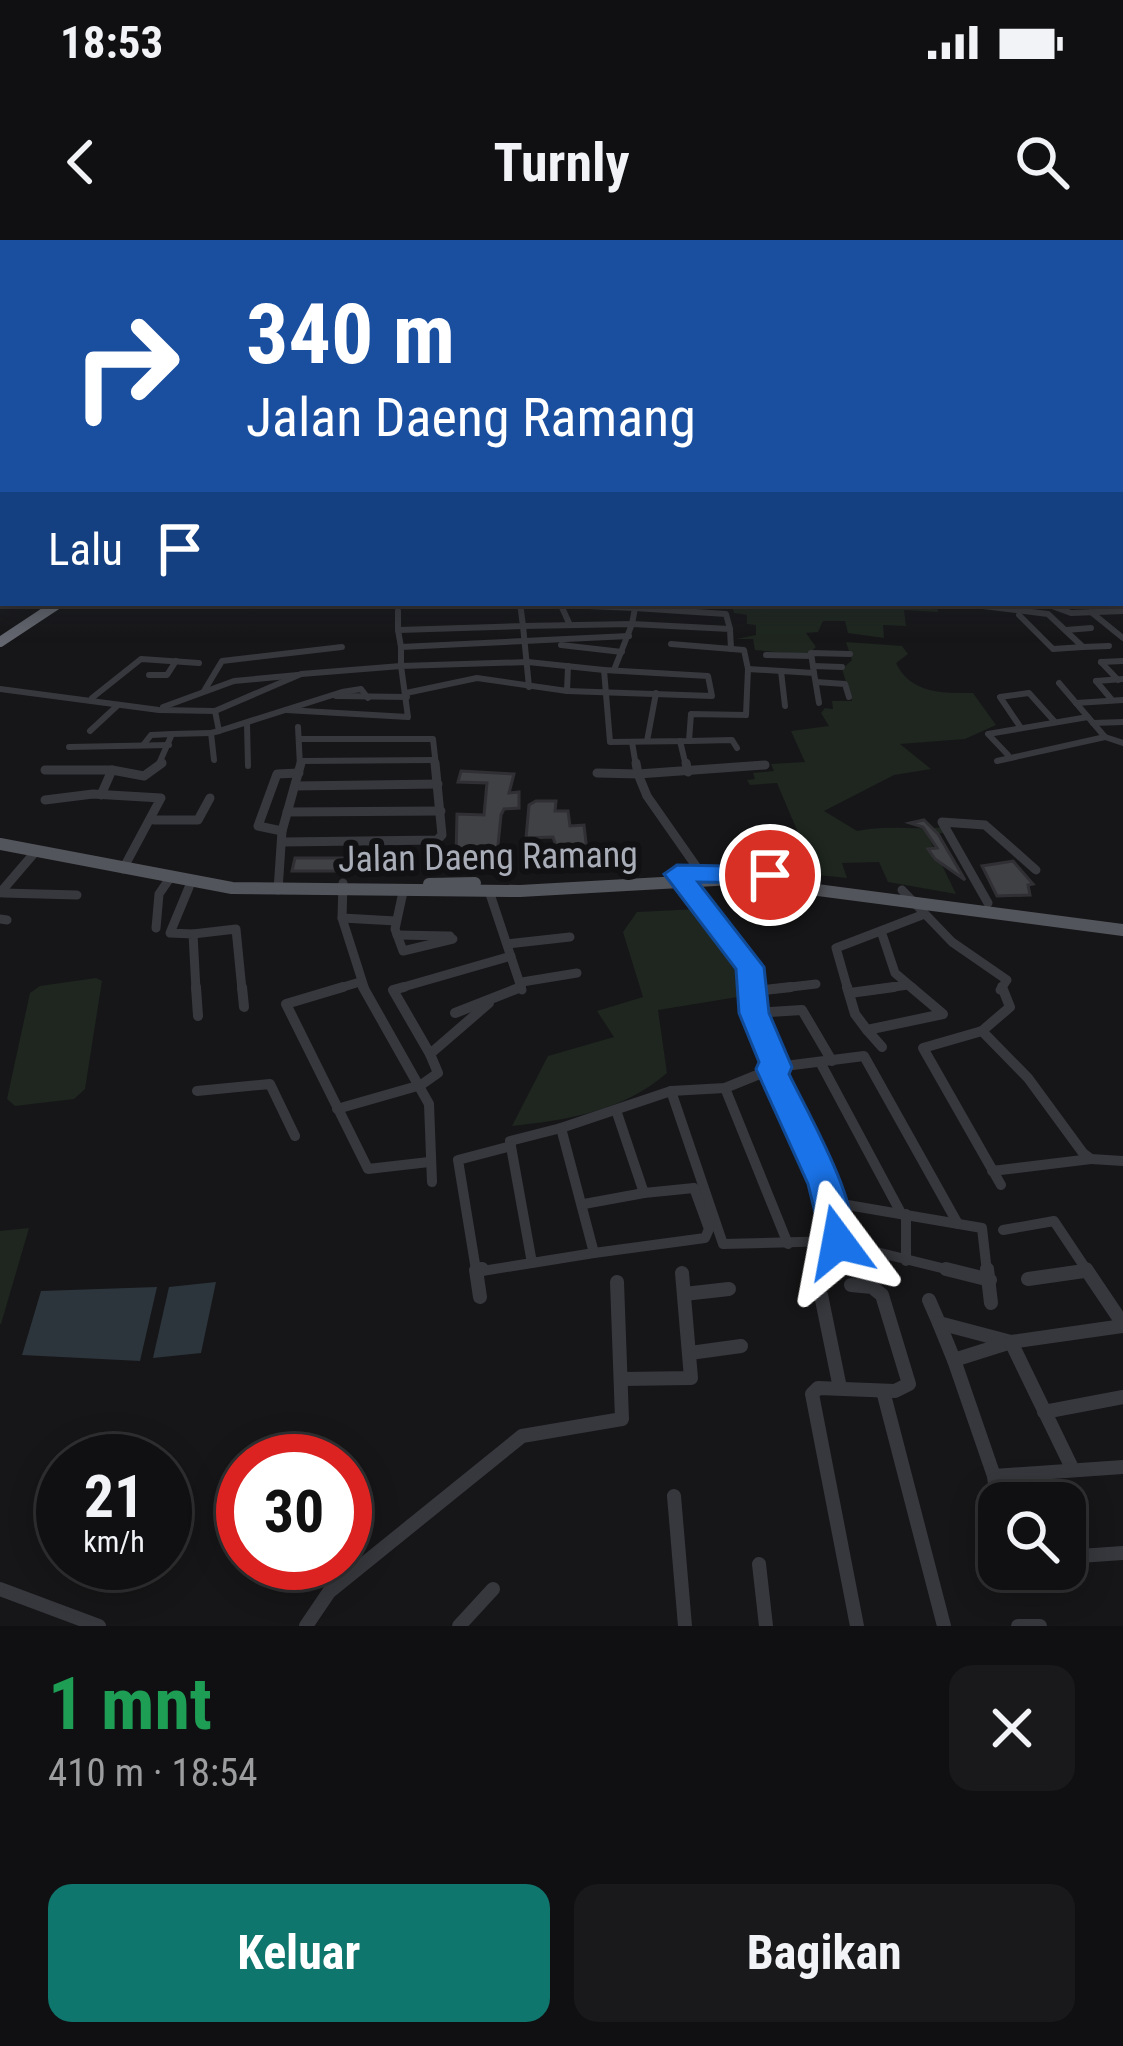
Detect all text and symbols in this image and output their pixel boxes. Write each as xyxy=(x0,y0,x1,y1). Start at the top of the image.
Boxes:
text: 18:53 xyxy=(60,16,163,69)
icon: back xyxy=(48,129,114,195)
icon: search xyxy=(1009,129,1075,195)
text: Turnly xyxy=(493,131,630,194)
text: 340 m xyxy=(246,285,455,384)
icon: right xyxy=(48,288,204,444)
text: Jalan Daeng Ramang xyxy=(246,386,696,449)
icon: arrive xyxy=(147,516,213,582)
text: Lalu xyxy=(48,523,123,576)
pin xyxy=(719,824,821,926)
street label: Jalan Daeng Ramang xyxy=(338,833,638,881)
icon: arrive xyxy=(737,842,803,908)
position arrow xyxy=(775,1179,901,1305)
speed limit sign: 30 xyxy=(216,1434,372,1590)
text: 21 xyxy=(84,1461,144,1532)
map controls xyxy=(978,1482,1086,1590)
button: search xyxy=(978,1482,1086,1590)
text: km/h xyxy=(83,1524,145,1559)
text: 1 mnt xyxy=(48,1662,212,1747)
button: close xyxy=(949,1665,1075,1791)
text: 410 m · 18:54 xyxy=(48,1750,258,1796)
button: Keluar xyxy=(48,1884,550,2022)
button: Bagikan xyxy=(574,1884,1075,2022)

